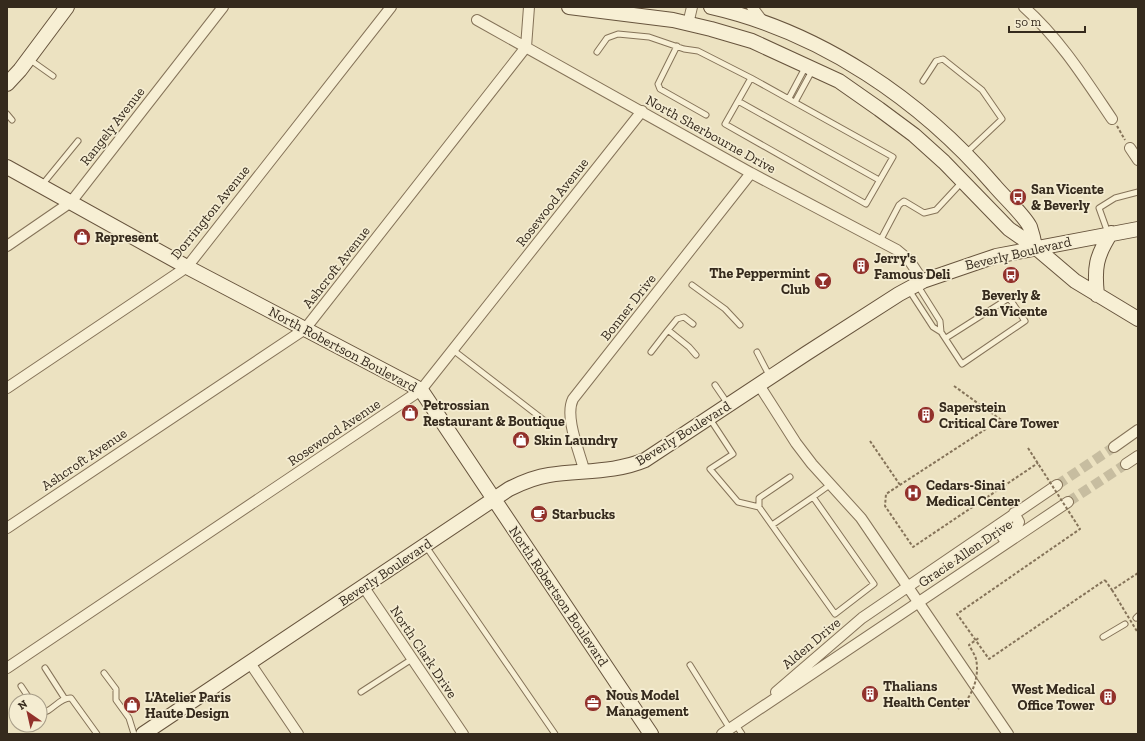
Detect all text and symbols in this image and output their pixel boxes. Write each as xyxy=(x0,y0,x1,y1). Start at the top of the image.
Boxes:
scale bar xyxy=(1009,8,1085,34)
text: 50 m xyxy=(1015,15,1042,29)
street label: Rangely Avenue xyxy=(76,83,149,169)
street label: North Sherbourne Drive xyxy=(643,92,779,177)
street label: Rosewood Avenue xyxy=(512,154,593,250)
street label: Dorrington Avenue xyxy=(167,162,254,263)
place label: San Vicente & Beverly xyxy=(1031,181,1104,214)
bus stop icon: San Vicente & Beverly xyxy=(1008,187,1028,207)
street label: Ashcroft Avenue xyxy=(299,223,374,312)
shop icon: Represent xyxy=(72,227,92,247)
place label: Represent xyxy=(95,229,159,246)
street label: Beverly Boulevard xyxy=(963,233,1073,274)
place label: Jerry's Famous Deli xyxy=(874,250,950,283)
building icon: Jerry's Famous Deli xyxy=(851,256,871,276)
place label: The Peppermint Club xyxy=(709,265,810,298)
bus stop icon: Beverly & San Vicente xyxy=(1001,265,1021,285)
street label: Bonner Drive xyxy=(597,270,660,344)
bar icon: The Peppermint Club xyxy=(813,271,833,291)
place label: Beverly & San Vicente xyxy=(975,287,1048,320)
street label: North Robertson Boulevard xyxy=(266,303,420,396)
street label: Rosewood Avenue xyxy=(285,395,384,470)
place label: Petrossian Restaurant & Boutique xyxy=(423,397,565,430)
street label: Beverly Boulevard xyxy=(633,397,734,469)
place label: Saperstein Critical Care Tower xyxy=(939,399,1059,432)
shop icon: Petrossian Restaurant & Boutique xyxy=(400,403,420,423)
building icon: Saperstein Critical Care Tower xyxy=(916,405,936,425)
street label: Ashcroft Avenue xyxy=(38,424,131,494)
shop icon: Skin Laundry xyxy=(511,430,531,450)
place label: Skin Laundry xyxy=(534,432,618,449)
place label: Cedars-Sinai Medical Center xyxy=(926,477,1020,510)
hospital icon: Cedars-Sinai Medical Center xyxy=(903,483,923,503)
cafe icon: Starbucks xyxy=(529,504,549,524)
place label: Starbucks xyxy=(552,506,616,523)
street label: Gracie Allen Drive xyxy=(915,516,1016,591)
street label: North Robertson Boulevard xyxy=(505,523,612,670)
street label: Beverly Boulevard xyxy=(336,535,435,610)
street label: North Clark Drive xyxy=(386,603,461,702)
street label: Alden Drive xyxy=(779,614,844,673)
place label: Thalians Health Center xyxy=(883,678,970,711)
place label: West Medical Office Tower xyxy=(1012,681,1095,714)
building icon: Thalians Health Center xyxy=(860,684,880,704)
place label: Nous Model Management xyxy=(606,687,689,720)
building icon: West Medical Office Tower xyxy=(1098,687,1118,707)
place label: L'Atelier Paris Haute Design xyxy=(145,689,231,722)
north arrow xyxy=(8,693,48,733)
office icon: Nous Model Management xyxy=(583,693,603,713)
shop icon: L'Atelier Paris Haute Design xyxy=(122,695,142,715)
text: N xyxy=(16,697,30,713)

